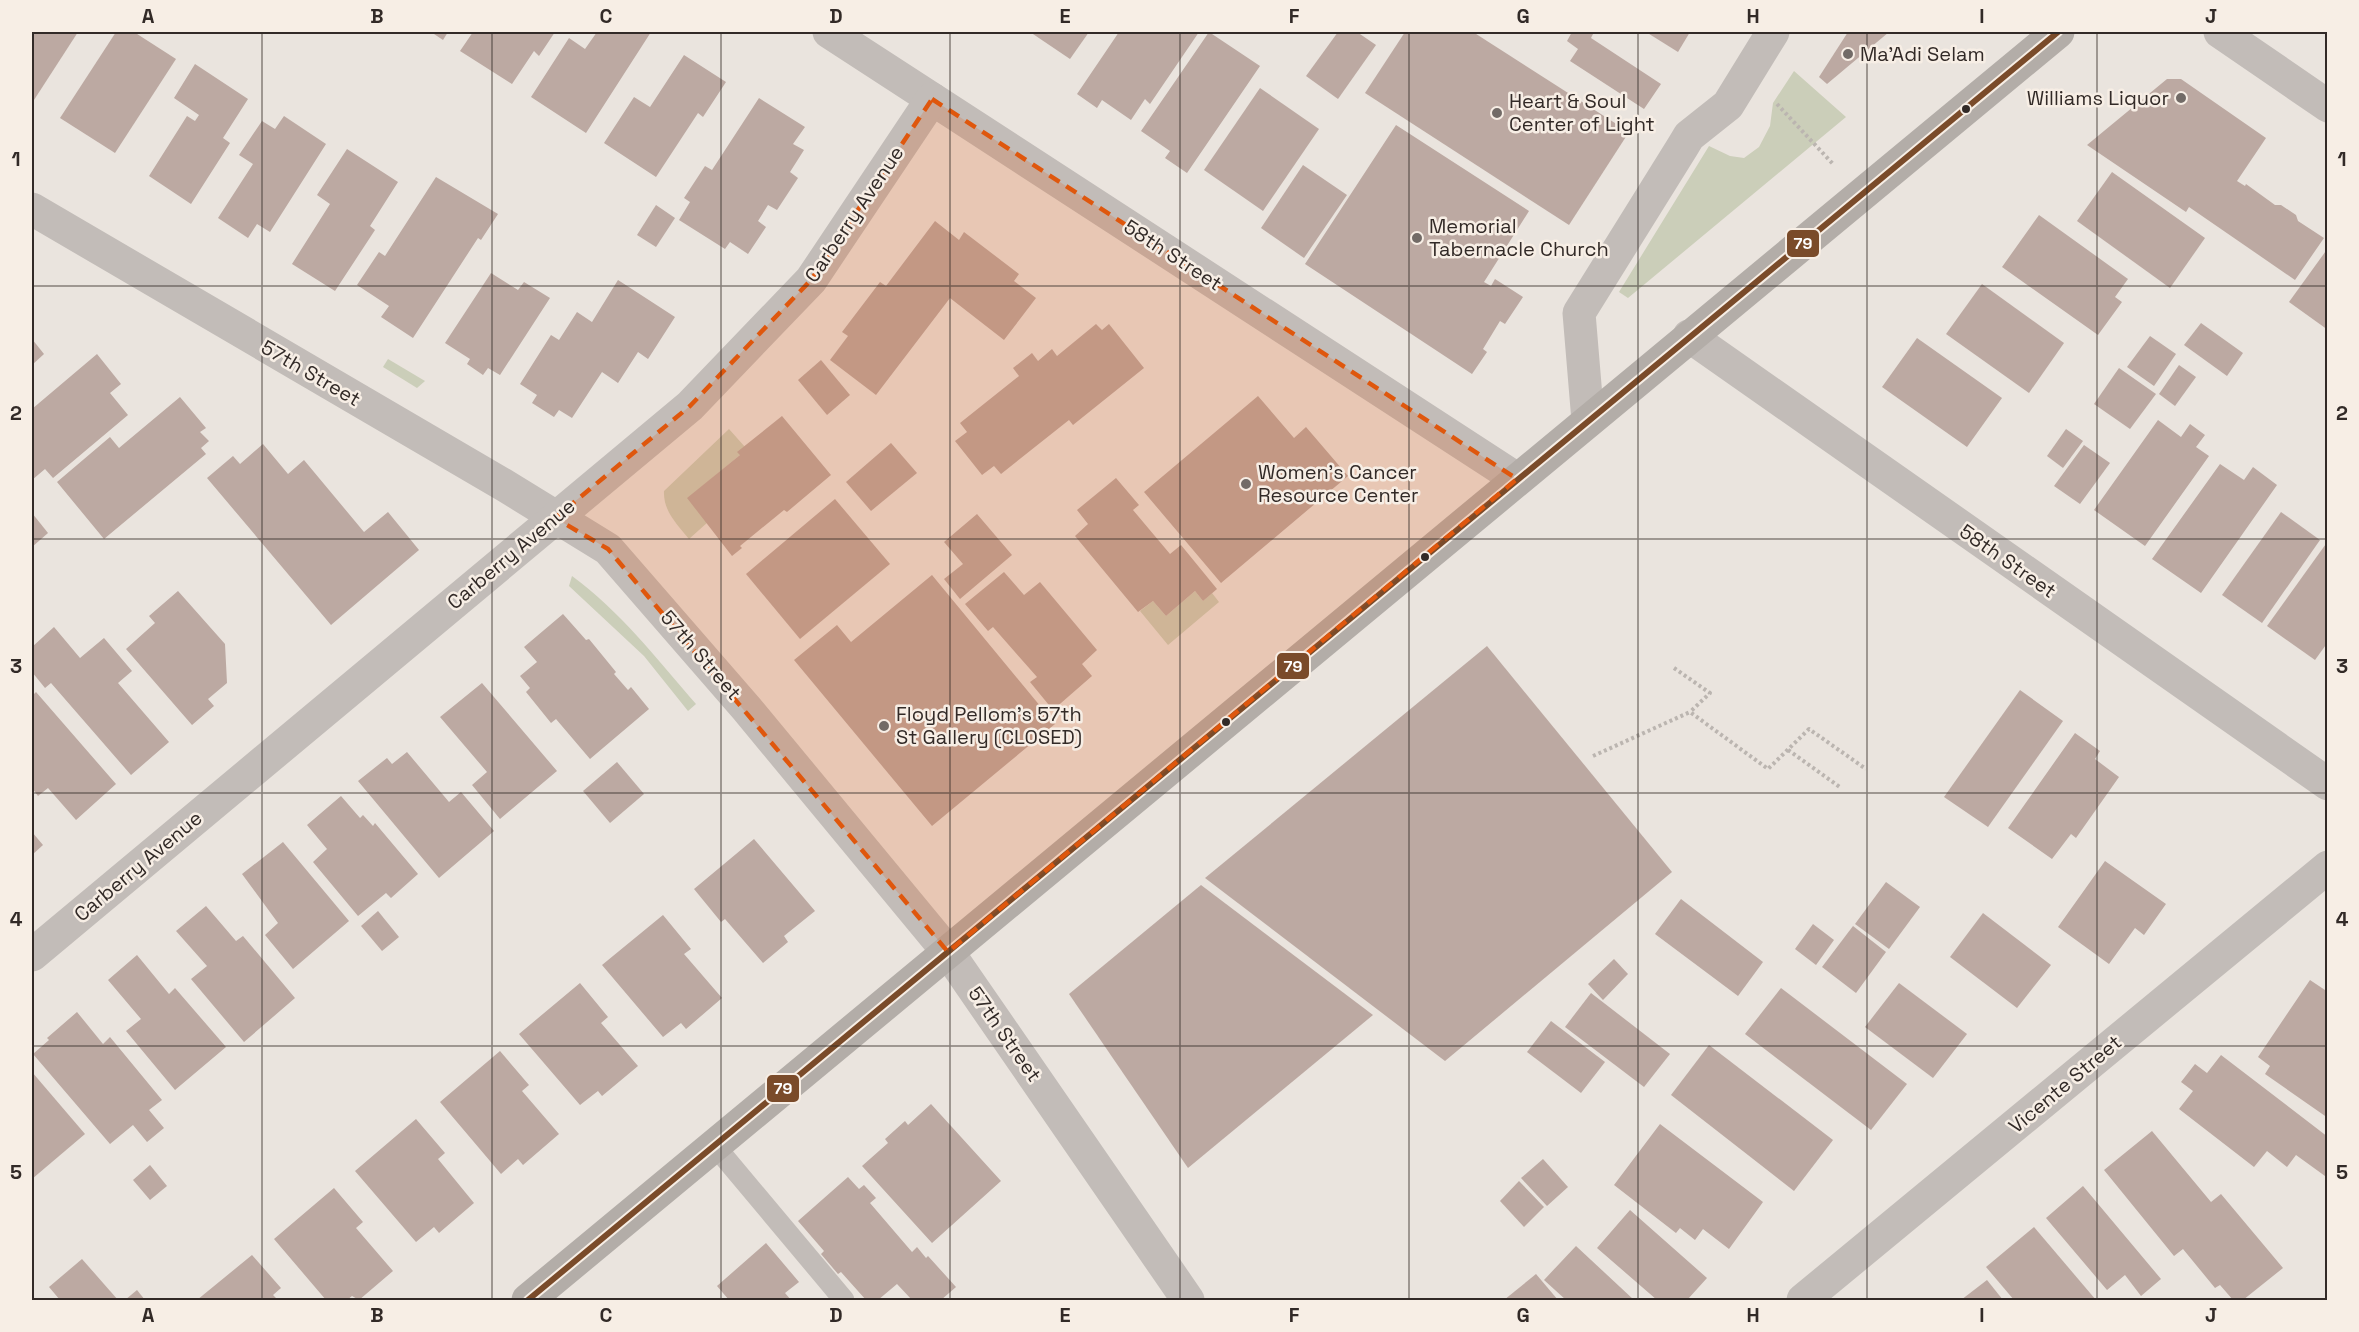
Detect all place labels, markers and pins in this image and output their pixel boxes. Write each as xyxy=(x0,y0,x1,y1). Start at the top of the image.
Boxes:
place label: Ma'Adi Selam xyxy=(1860,41,1985,67)
marker: Ma'Adi Selam xyxy=(1841,47,1855,61)
place label: Williams Liquor xyxy=(2027,85,2169,111)
place label: Heart & Soul Center of Light xyxy=(1509,88,1655,137)
marker: Williams Liquor xyxy=(2174,91,2188,105)
unlabelled marker xyxy=(1960,103,1972,115)
marker: Heart & Soul Center of Light xyxy=(1490,106,1504,120)
place label: Memorial Tabernacle Church xyxy=(1429,213,1609,262)
marker: Memorial Tabernacle Church xyxy=(1410,231,1424,245)
place label: Women's Cancer Resource Center xyxy=(1258,459,1419,508)
marker: Women's Cancer Resource Center xyxy=(1239,477,1253,491)
unlabelled marker xyxy=(1419,551,1431,563)
place label: Floyd Pellom's 57th St Gallery (CLOSED) xyxy=(896,701,1082,750)
unlabelled marker xyxy=(1220,716,1232,728)
marker: Floyd Pellom's 57th St Gallery (CLOSED) xyxy=(877,719,891,733)

